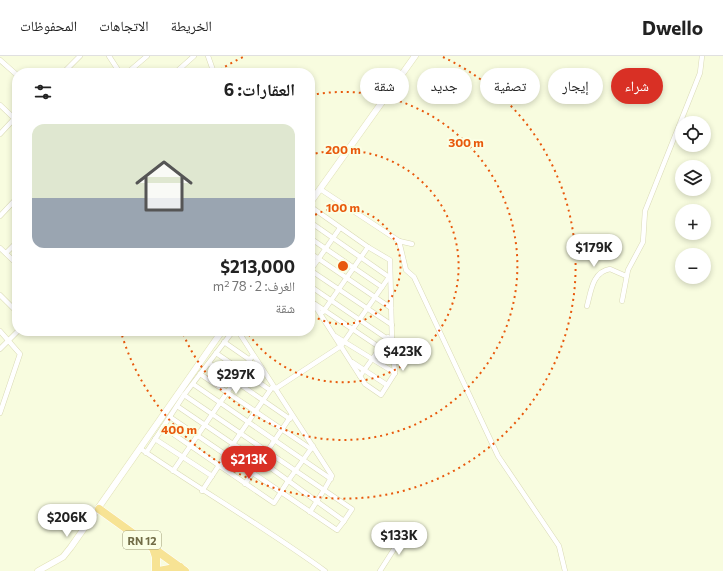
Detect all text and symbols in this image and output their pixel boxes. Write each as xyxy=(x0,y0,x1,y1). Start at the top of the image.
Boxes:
text: Dwello xyxy=(642,16,703,39)
text: المحفوظات xyxy=(20,17,77,34)
text: الاتجاهات xyxy=(99,17,149,34)
text: الخريطة xyxy=(171,17,212,34)
chip: شقة xyxy=(360,68,409,104)
chip: جديد xyxy=(417,68,472,104)
chip: تصفية xyxy=(480,68,540,104)
chip: إيجار xyxy=(548,68,603,104)
chip: شراء xyxy=(611,68,663,104)
text: العقارات: 6 xyxy=(224,79,295,100)
icon: filters xyxy=(32,81,54,103)
map controls xyxy=(675,116,711,284)
button: locate xyxy=(675,116,711,152)
text: 300 m xyxy=(448,135,484,149)
text: 200 m xyxy=(325,142,361,156)
icon: home xyxy=(128,150,200,222)
button: layers xyxy=(675,160,711,196)
text: 100 m xyxy=(326,200,360,214)
button: + xyxy=(675,204,711,240)
pin: $179K xyxy=(566,234,622,268)
text: $179K xyxy=(575,239,613,255)
button: − xyxy=(675,248,711,284)
text: $213,000 xyxy=(220,256,295,277)
centre of rings xyxy=(336,259,350,273)
text: الغرف: 2 · 78 m² xyxy=(213,278,295,294)
text: شقة xyxy=(276,300,295,316)
pin: $423K xyxy=(375,338,431,372)
text: $423K xyxy=(383,343,423,359)
pin: $297K xyxy=(208,361,264,395)
text: $297K xyxy=(217,366,255,382)
text: 400 m xyxy=(161,422,197,436)
pin: $213K xyxy=(221,446,277,480)
text: $213K xyxy=(230,451,268,467)
pin: $206K xyxy=(39,504,95,538)
text: $206K xyxy=(47,509,87,525)
pin: $133K xyxy=(371,522,427,556)
text: $133K xyxy=(380,527,418,543)
road number: RN 12 xyxy=(123,531,161,549)

